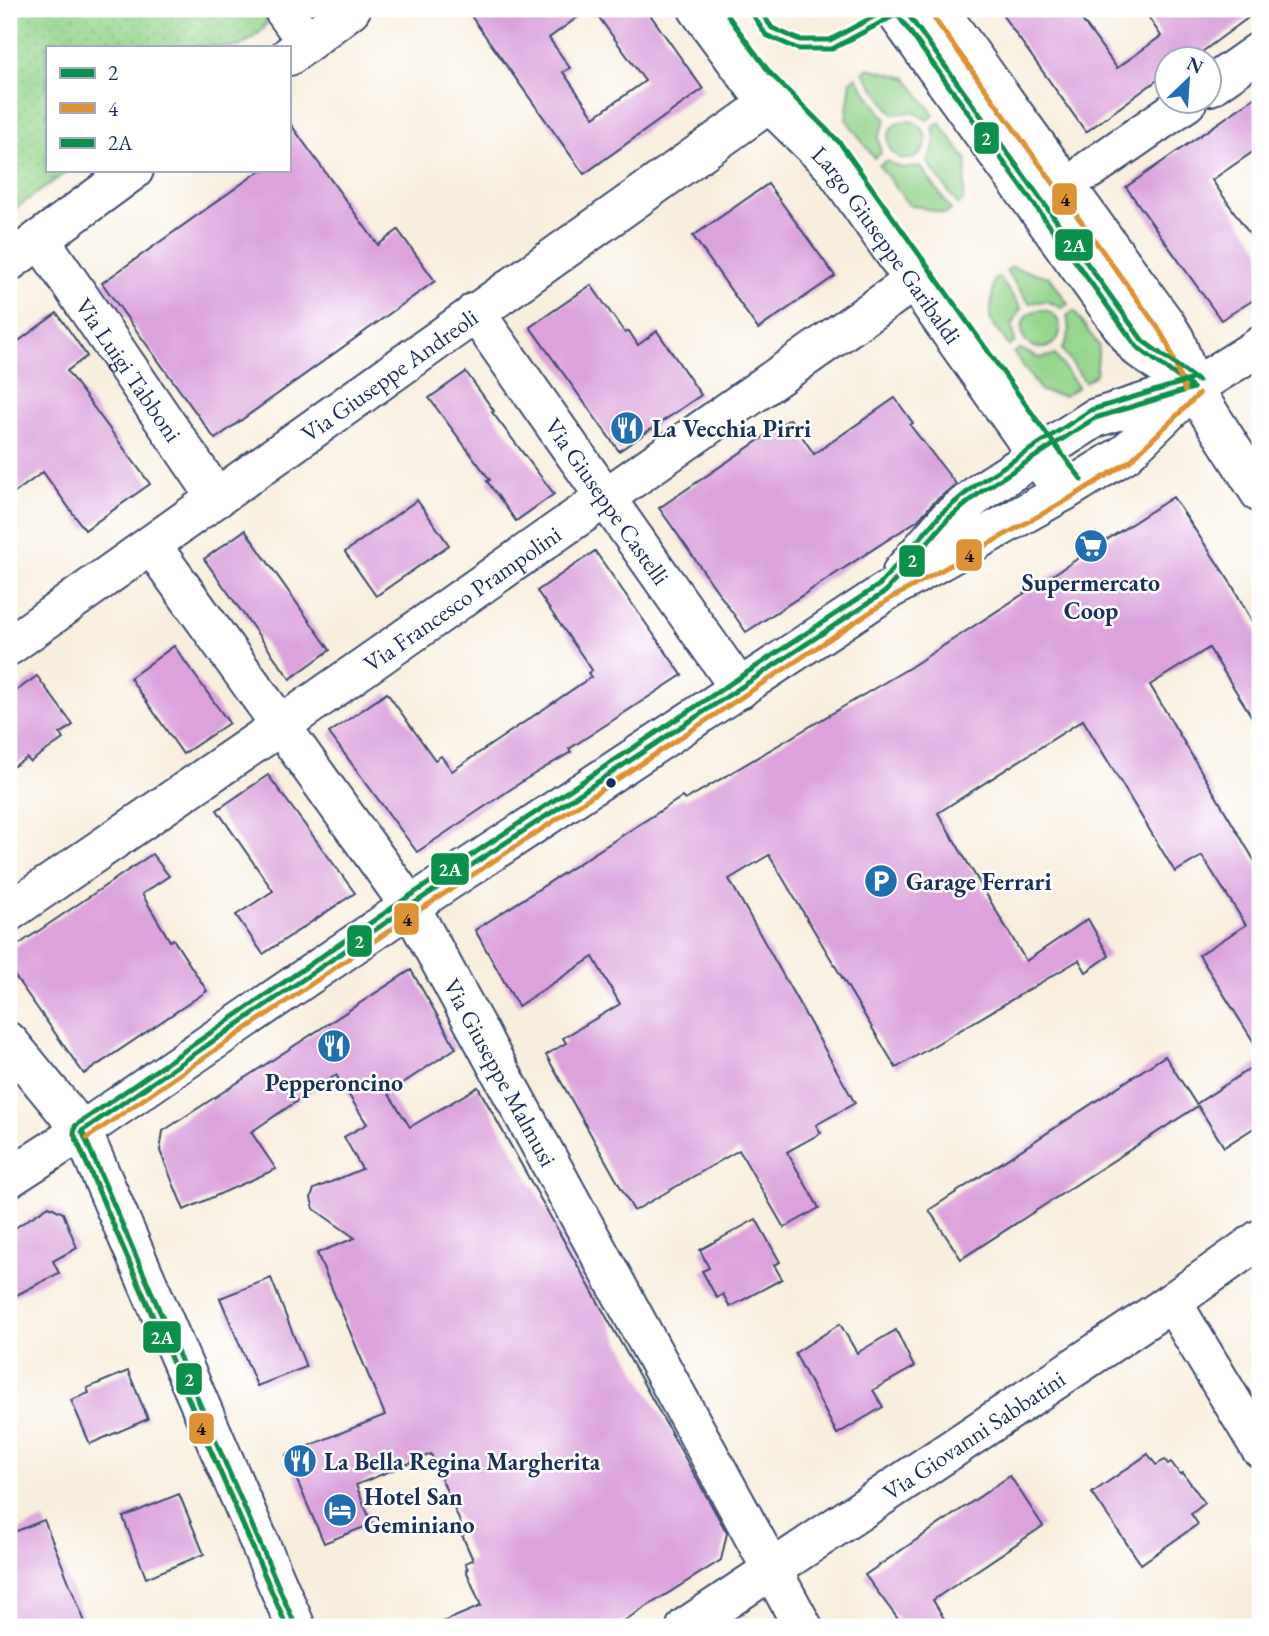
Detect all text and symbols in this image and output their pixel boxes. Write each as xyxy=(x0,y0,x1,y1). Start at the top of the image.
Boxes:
legend xyxy=(46,46,290,172)
north arrow xyxy=(1154,46,1224,116)
text: N xyxy=(1183,50,1208,80)
text: 2 xyxy=(108,59,118,86)
text: 4 xyxy=(108,95,119,122)
line badge: 2 xyxy=(973,121,1000,155)
text: 2 xyxy=(981,126,991,151)
text: 2A xyxy=(108,129,133,156)
street label: Largo Giuseppe Garibaldi xyxy=(805,139,969,350)
line badge: 4 xyxy=(1051,182,1078,216)
text: 4 xyxy=(1060,187,1071,212)
line badge: 2A xyxy=(1054,228,1094,262)
text: 2A xyxy=(1062,233,1086,258)
street label: Via Luigi Tabboni xyxy=(69,291,189,448)
street label: Via Giuseppe Andreoli xyxy=(295,301,484,448)
restaurant icon: La Vecchia Pirri xyxy=(608,409,646,447)
street label: Via Giuseppe Castelli xyxy=(539,411,677,591)
place label: La Vecchia Pirri xyxy=(652,413,811,444)
street label: Via Francesco Prampolini xyxy=(357,518,567,678)
supermarket icon: Supermercato Coop xyxy=(1072,527,1110,565)
line badge: 4 xyxy=(955,538,983,572)
text: 4 xyxy=(964,543,975,568)
line badge: 2 xyxy=(898,544,926,578)
text: 2 xyxy=(907,548,917,573)
place label: Supermercato Coop xyxy=(1022,567,1160,626)
unlabelled marker xyxy=(604,776,618,790)
line badge: 2A xyxy=(430,852,470,886)
text: 2A xyxy=(438,857,462,882)
parking icon: Garage Ferrari xyxy=(862,862,900,900)
place label: Garage Ferrari xyxy=(906,866,1052,898)
line badge: 4 xyxy=(393,902,420,936)
text: 4 xyxy=(402,907,413,932)
line badge: 2 xyxy=(346,924,373,958)
text: 2 xyxy=(354,929,364,954)
street label: Via Giuseppe Malmusi xyxy=(437,973,564,1172)
restaurant icon: Pepperoncino xyxy=(315,1027,353,1065)
place label: Pepperoncino xyxy=(265,1067,403,1098)
line badge: 2A xyxy=(142,1320,182,1354)
text: 2A xyxy=(150,1325,174,1350)
line badge: 2 xyxy=(175,1362,203,1396)
street label: Via Giovanni Sabbatini xyxy=(876,1362,1071,1507)
text: 2 xyxy=(184,1367,194,1392)
line badge: 4 xyxy=(188,1412,215,1445)
text: 4 xyxy=(196,1416,207,1441)
restaurant icon: La Bella Regina Margherita xyxy=(281,1442,319,1480)
place label: La Bella Regina Margherita xyxy=(324,1446,601,1478)
place label: Hotel San Geminiano xyxy=(364,1481,475,1540)
hotel icon: Hotel San Geminiano xyxy=(321,1491,359,1529)

